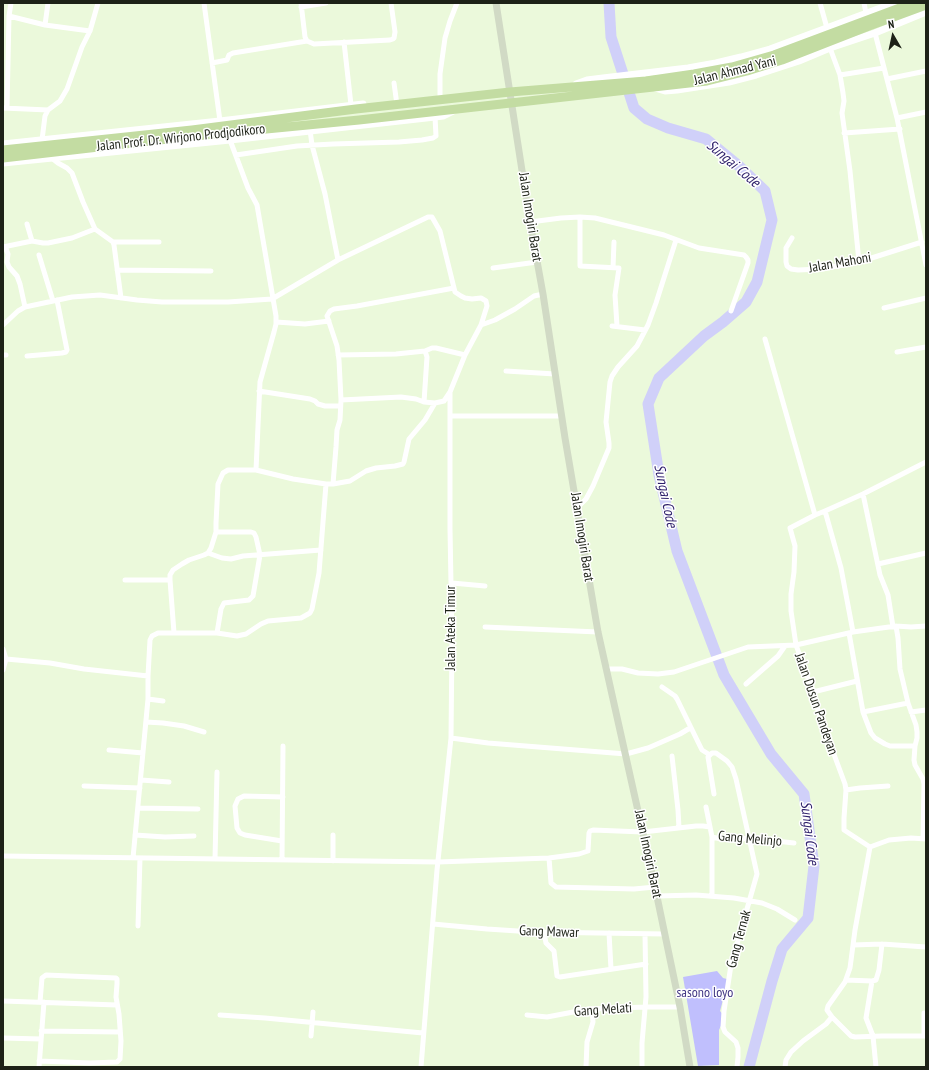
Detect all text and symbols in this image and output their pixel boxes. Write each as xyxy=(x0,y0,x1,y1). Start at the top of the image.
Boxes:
north arrow xyxy=(873,16,913,56)
text: N xyxy=(887,17,895,32)
street label: Jalan Ahmad Yani xyxy=(692,53,778,89)
street label: Jalan Prof. Dr. Wirjono Prodjodikoro xyxy=(96,121,266,155)
water label: Sungai Code xyxy=(703,137,763,191)
street label: Jalan Imogiri Barat xyxy=(515,171,545,263)
street label: Jalan Mahoni xyxy=(808,249,872,277)
water label: Sungai Code xyxy=(650,463,680,529)
street label: Jalan Imogiri Barat xyxy=(567,491,597,583)
street label: Jalan Ateka Timur xyxy=(443,585,459,671)
street label: Jalan Dusun Pandeyan xyxy=(791,651,841,757)
water label: Sungai Code xyxy=(796,800,822,866)
street label: Jalan Imogiri Barat xyxy=(630,808,666,900)
street label: Gang Melinjo xyxy=(717,828,783,850)
street label: Gang Ternak xyxy=(723,908,755,970)
street label: Gang Mawar xyxy=(519,923,579,941)
park label: sasono loyo xyxy=(677,985,733,1001)
street label: Gang Melati xyxy=(573,1000,633,1020)

